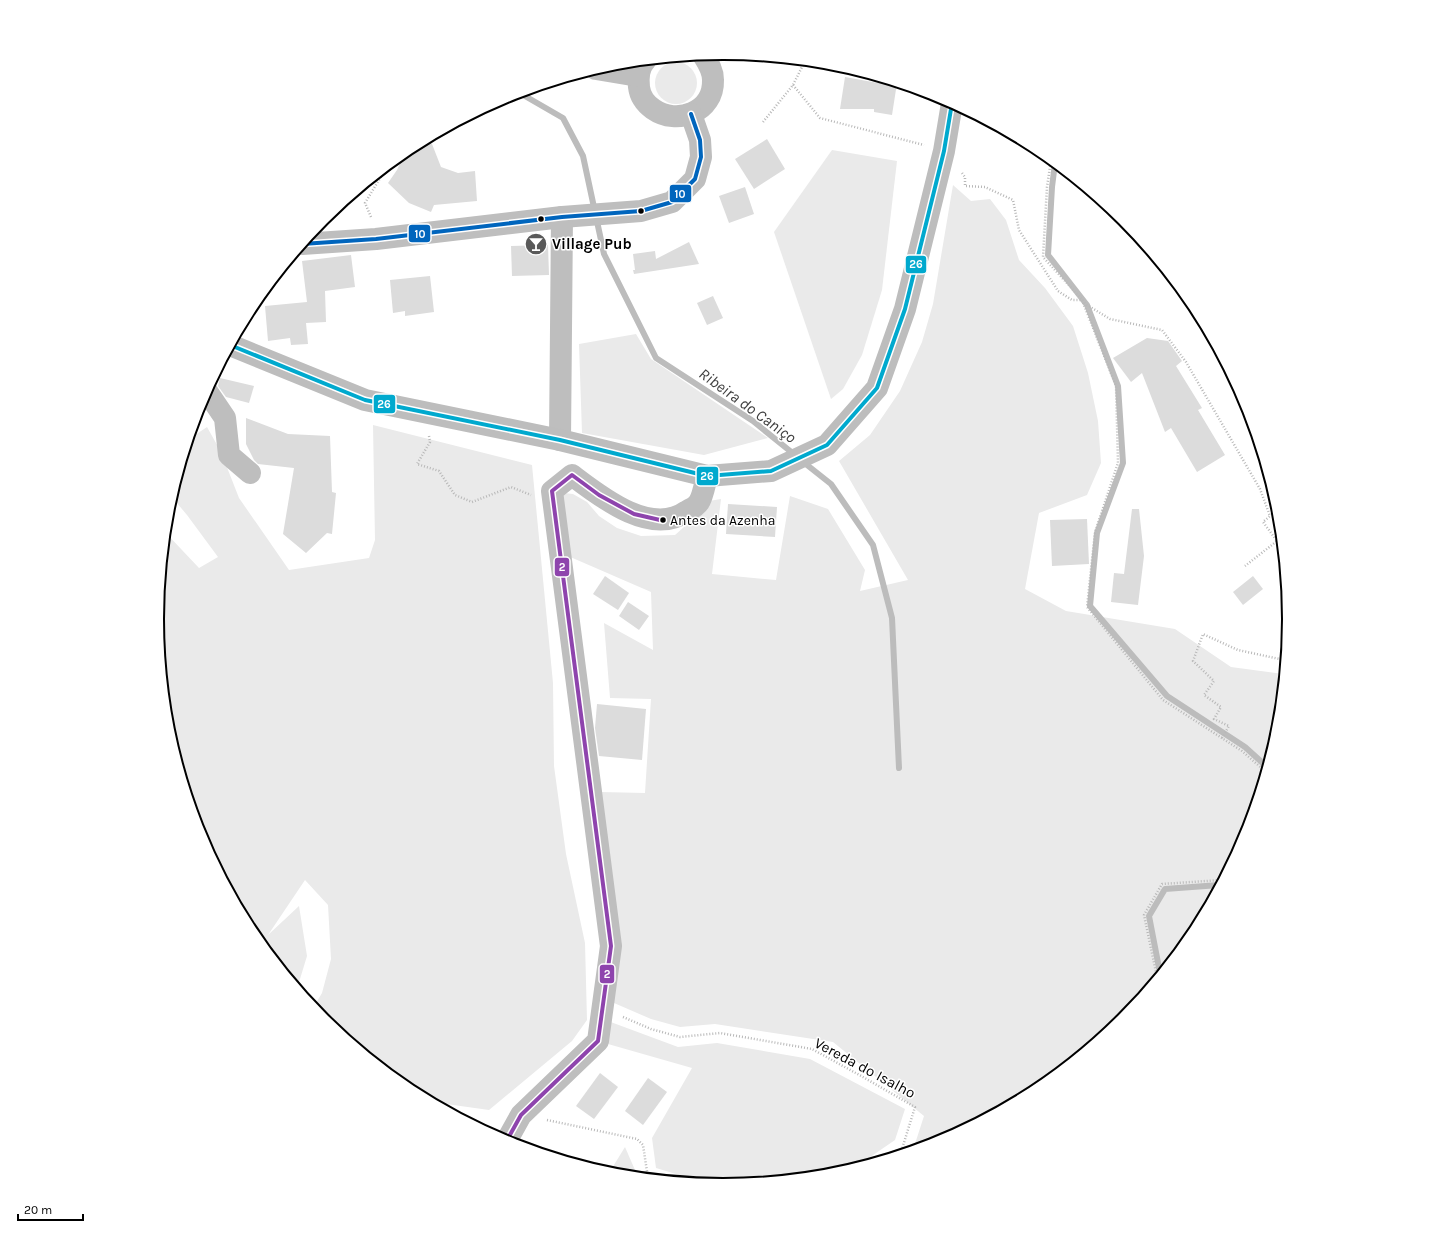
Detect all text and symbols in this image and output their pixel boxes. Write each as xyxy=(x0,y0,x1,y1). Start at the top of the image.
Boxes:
line badge: 10 xyxy=(669,184,692,203)
text: 10 xyxy=(675,188,685,201)
unlabelled marker xyxy=(636,206,646,216)
unlabelled marker xyxy=(536,214,546,224)
line badge: 10 xyxy=(408,224,431,243)
text: 10 xyxy=(415,228,425,241)
bar icon: Village Pub xyxy=(523,231,549,257)
place label: Village Pub xyxy=(552,235,632,253)
line badge: 26 xyxy=(905,255,927,274)
text: 26 xyxy=(909,258,923,271)
water label: Ribeira do Caniço xyxy=(696,364,800,447)
line badge: 26 xyxy=(373,394,396,414)
text: 26 xyxy=(377,398,391,411)
line badge: 26 xyxy=(696,466,719,486)
text: 26 xyxy=(700,470,714,483)
place label: Antes da Azenha xyxy=(670,512,775,529)
marker: Antes da Azenha xyxy=(658,515,668,525)
line badge: 2 xyxy=(554,557,570,577)
text: 2 xyxy=(559,561,566,574)
line badge: 2 xyxy=(599,964,615,984)
text: 2 xyxy=(604,968,611,981)
street label: Vereda do Isalho xyxy=(811,1034,919,1102)
scale bar xyxy=(18,1196,83,1222)
text: 20 m xyxy=(24,1203,52,1217)

